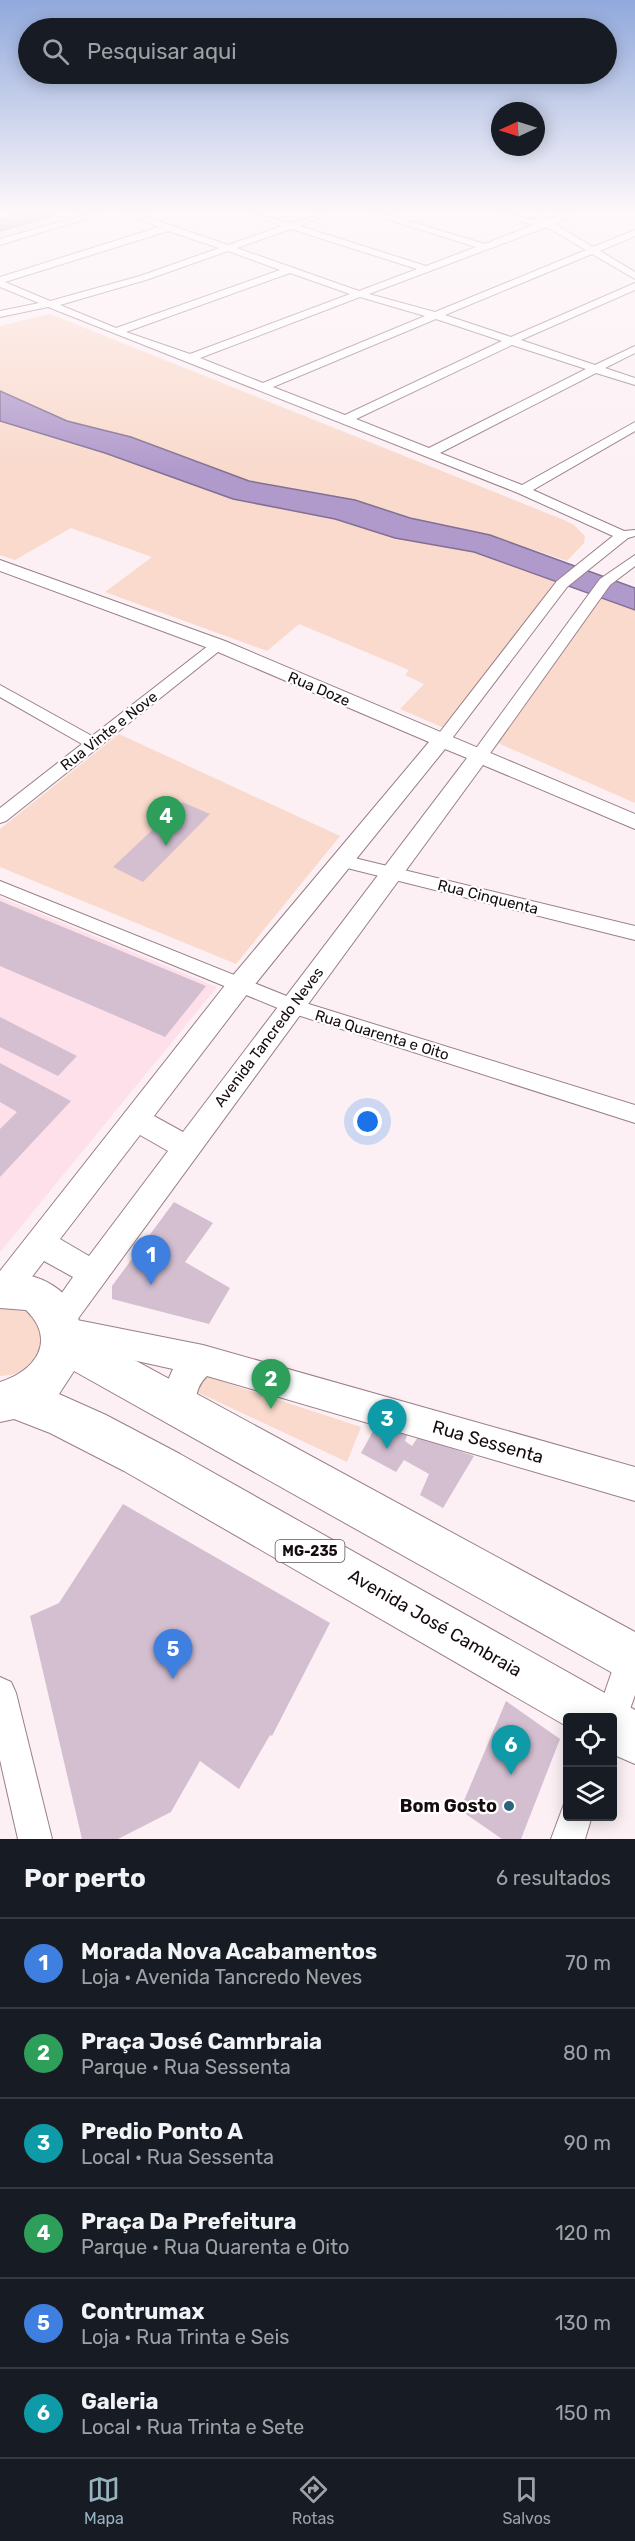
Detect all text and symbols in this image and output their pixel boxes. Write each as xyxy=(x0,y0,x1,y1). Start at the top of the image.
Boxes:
search box xyxy=(18,18,617,84)
icon: search xyxy=(39,35,72,68)
text: Pesquisar aqui xyxy=(87,38,237,65)
north arrow xyxy=(491,102,545,156)
street label: Rua Doze xyxy=(285,668,353,710)
street label: Rua Vinte e Nove xyxy=(57,688,161,774)
pin: 4 xyxy=(146,796,186,846)
street label: Rua Cinquenta xyxy=(436,876,540,918)
street label: Avenida Tancredo Neves xyxy=(211,963,328,1110)
street label: Rua Quarenta e Oito xyxy=(313,1006,451,1064)
your location xyxy=(353,1107,382,1136)
pin: 1 xyxy=(132,1236,170,1285)
pin: 2 xyxy=(252,1360,290,1409)
pin: 3 xyxy=(368,1400,406,1449)
street label: Rua Sessenta xyxy=(430,1416,546,1468)
road number: MG-235 xyxy=(276,1540,344,1562)
street label: Avenida José Cambraia xyxy=(344,1564,526,1682)
pin: 5 xyxy=(154,1630,192,1679)
map controls xyxy=(563,1713,617,1821)
button: locate xyxy=(563,1713,617,1767)
pin: 6 xyxy=(492,1726,530,1775)
button: layers xyxy=(563,1767,617,1821)
place label: Bom Gosto xyxy=(400,1795,497,1817)
marker: Bom Gosto xyxy=(502,1799,516,1813)
text: Por perto xyxy=(24,1863,146,1894)
text: 6 resultados xyxy=(496,1866,611,1890)
text: Morada Nova Acabamentos xyxy=(81,1938,377,1965)
text: 1 xyxy=(39,1951,48,1975)
text: 70 m xyxy=(565,1951,611,1975)
text: Loja · Avenida Tancredo Neves xyxy=(81,1965,362,1989)
text: Praça José Camrbraia xyxy=(81,2028,322,2055)
text: 2 xyxy=(37,2041,50,2065)
text: 80 m xyxy=(563,2041,611,2065)
text: Parque · Rua Sessenta xyxy=(81,2055,291,2079)
text: Predio Ponto A xyxy=(81,2118,243,2145)
text: 3 xyxy=(37,2131,50,2155)
text: 90 m xyxy=(564,2131,611,2155)
text: Local · Rua Sessenta xyxy=(81,2145,274,2169)
text: Praça Da Prefeitura xyxy=(81,2208,297,2235)
text: 4 xyxy=(37,2221,50,2245)
text: 120 m xyxy=(555,2221,611,2245)
text: Parque · Rua Quarenta e Oito xyxy=(81,2235,349,2259)
text: Contrumax xyxy=(81,2298,204,2325)
text: 5 xyxy=(37,2311,50,2335)
text: 130 m xyxy=(555,2311,611,2335)
text: Loja · Rua Trinta e Seis xyxy=(81,2325,290,2349)
text: Galeria xyxy=(81,2388,158,2415)
text: 6 xyxy=(37,2401,50,2425)
text: 150 m xyxy=(555,2401,611,2425)
text: Local · Rua Trinta e Sete xyxy=(81,2415,304,2439)
tab: Mapa xyxy=(84,2473,124,2528)
tab: Rotas xyxy=(292,2473,335,2528)
tab: Salvos xyxy=(502,2473,551,2528)

